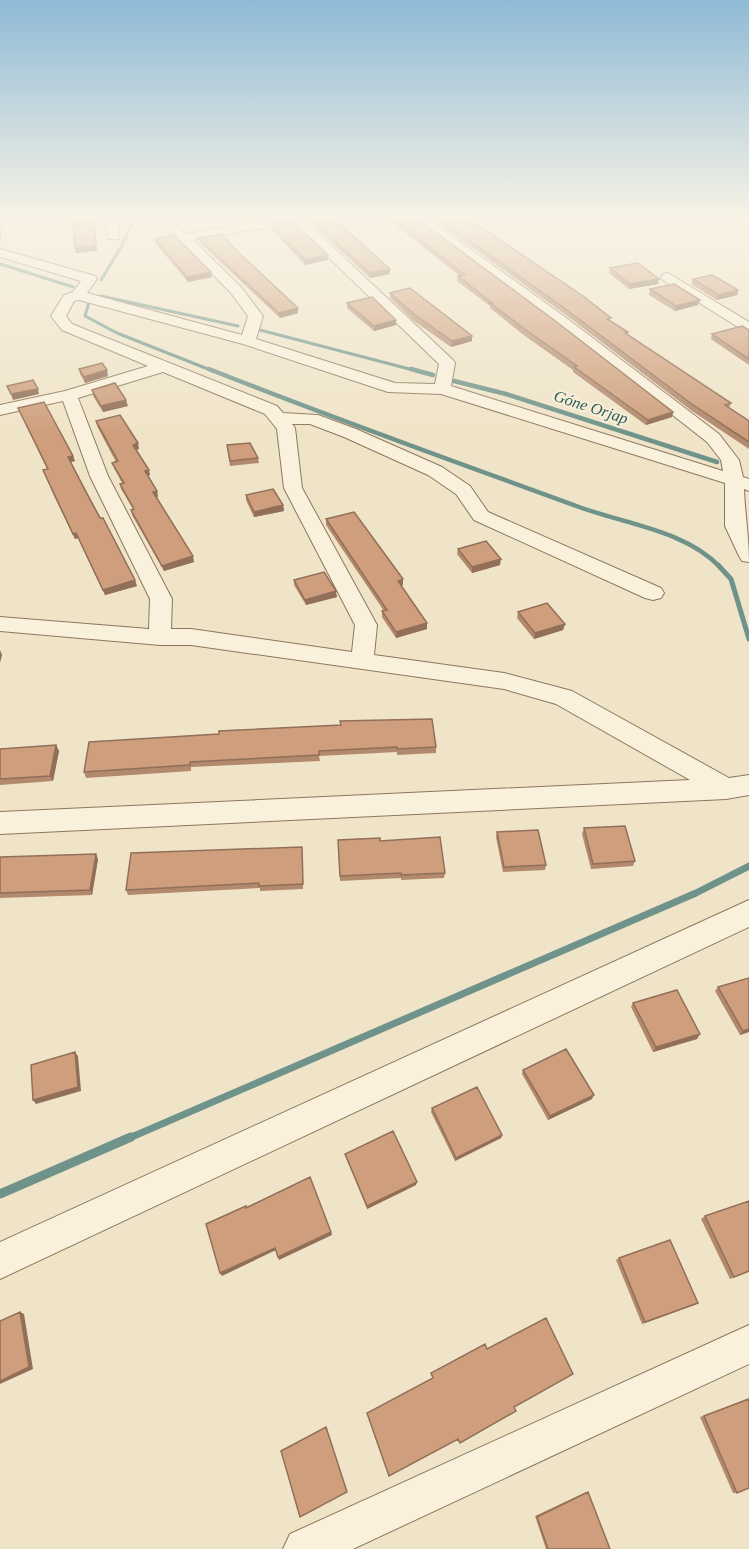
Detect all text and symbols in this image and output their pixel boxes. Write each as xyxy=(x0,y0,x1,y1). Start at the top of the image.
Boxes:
water label: Góne Orjap xyxy=(552,387,630,428)

